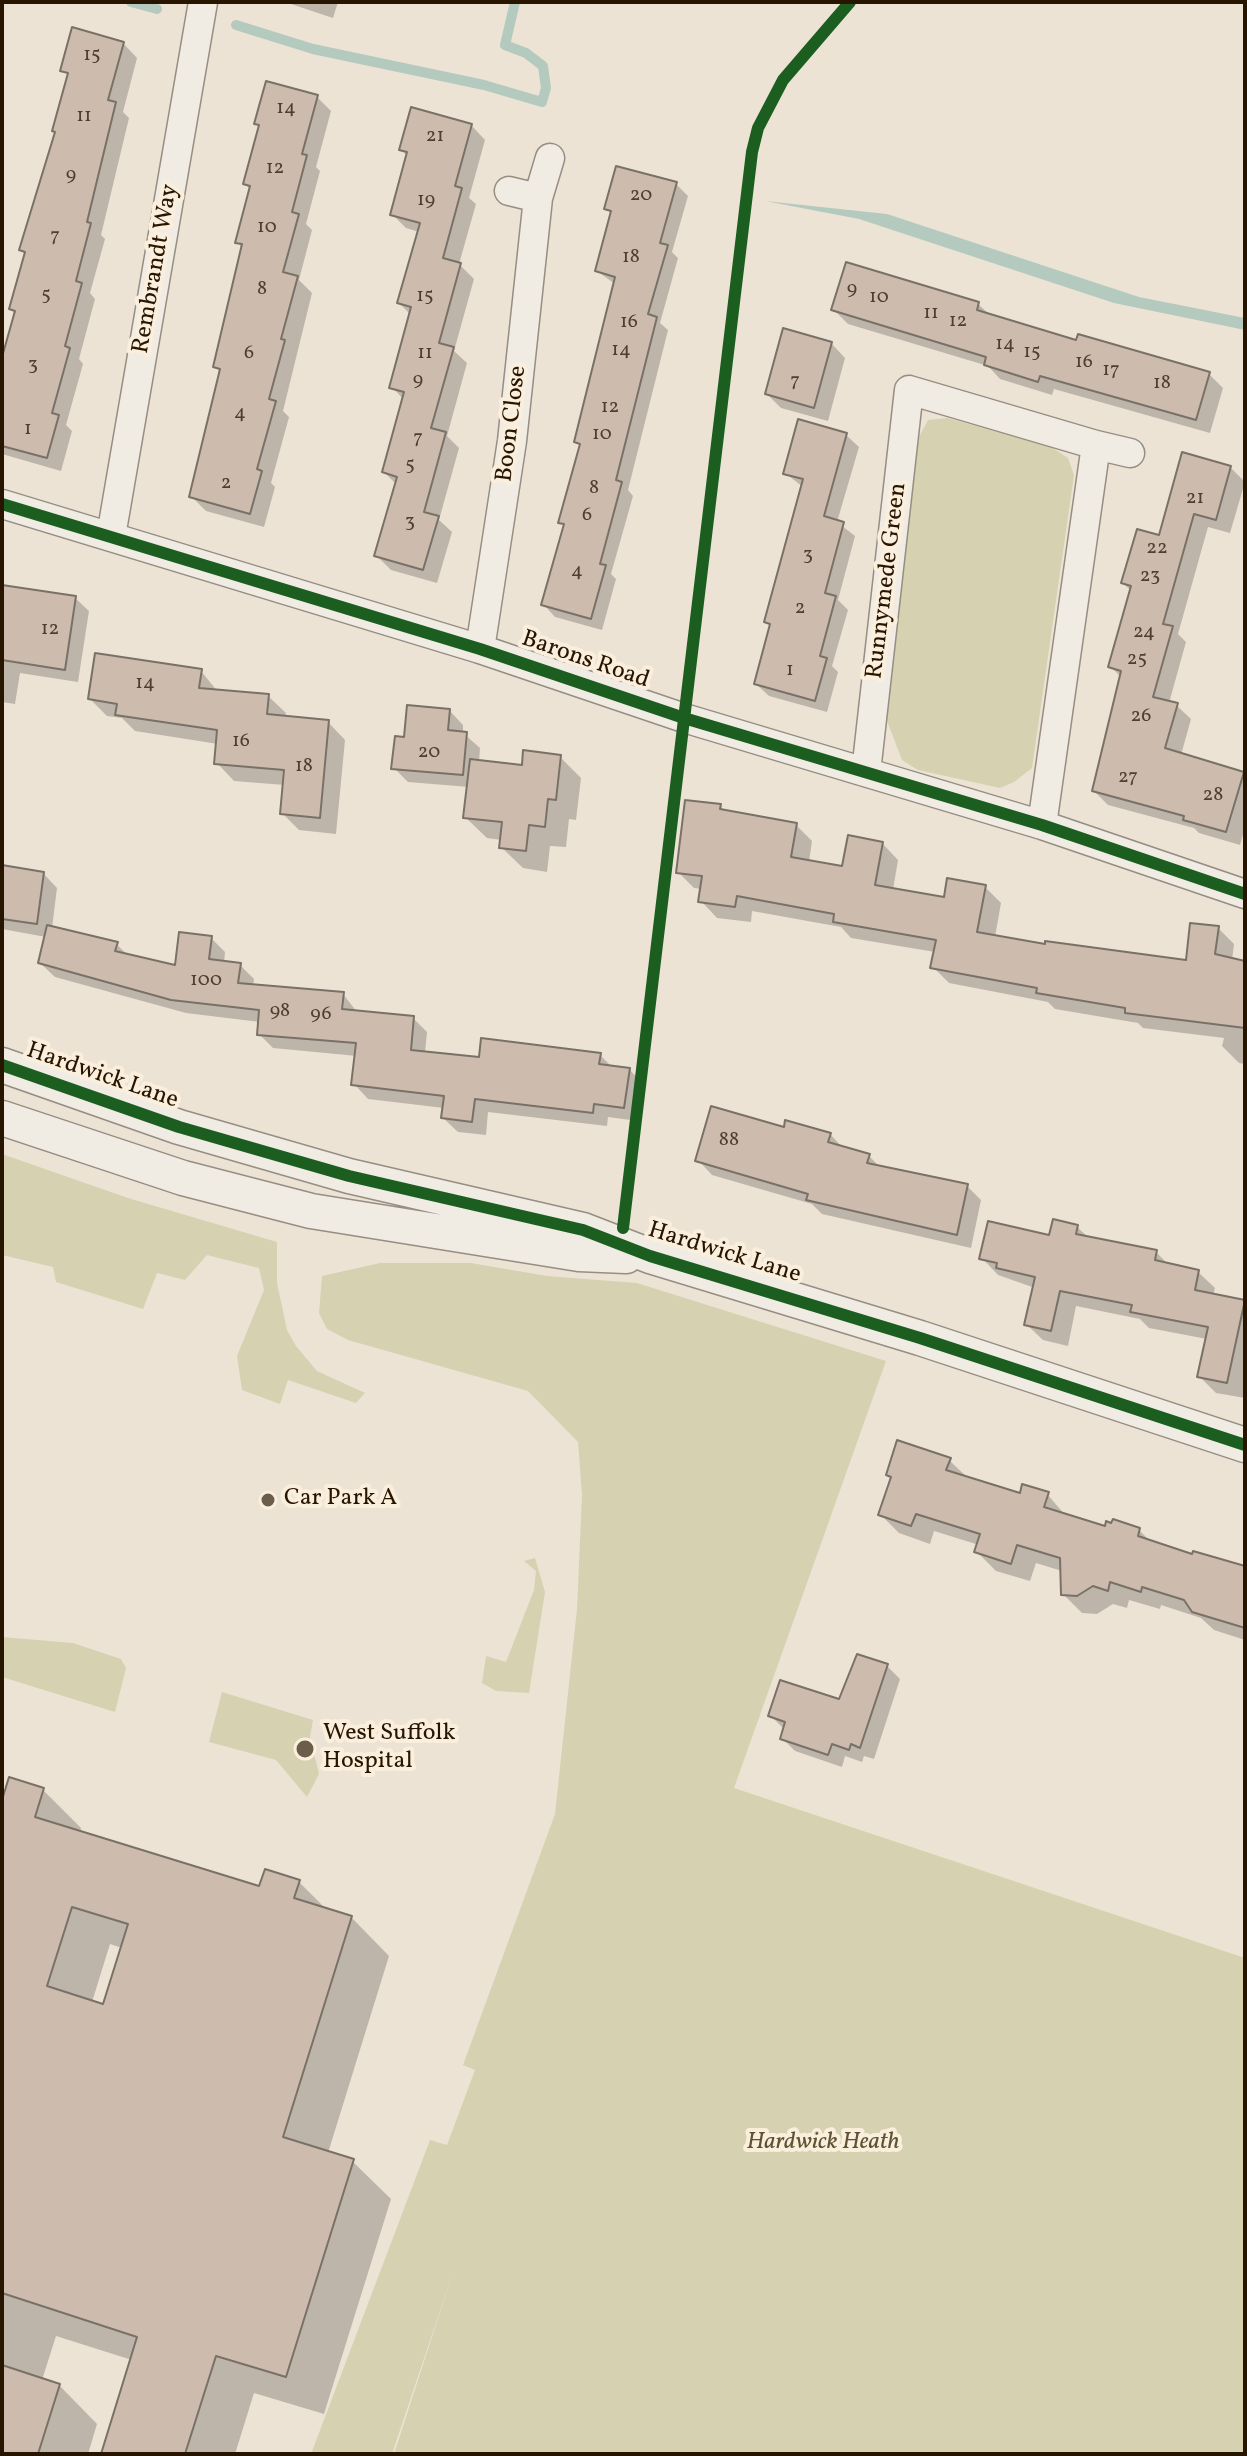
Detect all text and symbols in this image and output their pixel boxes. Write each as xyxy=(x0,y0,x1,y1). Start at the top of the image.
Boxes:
house number: 15 xyxy=(83,44,101,68)
house number: 14 xyxy=(276,97,296,121)
house number: 11 xyxy=(76,105,92,129)
house number: 21 xyxy=(426,125,444,149)
house number: 12 xyxy=(266,157,284,181)
house number: 9 xyxy=(66,164,76,188)
street label: Rembrandt Way xyxy=(128,182,186,356)
house number: 20 xyxy=(630,184,652,208)
house number: 19 xyxy=(417,189,435,213)
house number: 10 xyxy=(257,216,277,240)
house number: 7 xyxy=(50,225,60,249)
house number: 18 xyxy=(622,246,640,270)
house number: 8 xyxy=(257,278,267,302)
house number: 9 xyxy=(847,278,857,302)
house number: 5 xyxy=(41,284,51,308)
house number: 15 xyxy=(416,285,434,309)
house number: 10 xyxy=(869,286,889,310)
house number: 11 xyxy=(923,302,939,326)
house number: 12 xyxy=(949,310,967,334)
house number: 16 xyxy=(620,311,638,335)
house number: 14 xyxy=(995,333,1015,357)
house number: 14 xyxy=(611,339,631,363)
house number: 15 xyxy=(1023,341,1041,365)
house number: 6 xyxy=(244,342,254,366)
house number: 11 xyxy=(417,342,433,366)
house number: 16 xyxy=(1075,351,1093,375)
house number: 3 xyxy=(28,354,38,378)
house number: 17 xyxy=(1102,359,1120,383)
street label: Boon Close xyxy=(492,364,534,484)
house number: 9 xyxy=(413,369,423,393)
house number: 7 xyxy=(790,370,800,394)
house number: 18 xyxy=(1153,372,1171,396)
house number: 12 xyxy=(601,396,619,420)
house number: 4 xyxy=(234,402,246,426)
house number: 1 xyxy=(24,418,32,442)
house number: 10 xyxy=(592,423,612,447)
house number: 7 xyxy=(413,427,423,451)
house number: 5 xyxy=(405,454,415,478)
house number: 2 xyxy=(221,472,231,496)
house number: 8 xyxy=(589,477,599,501)
street label: Runnymede Green xyxy=(862,481,914,681)
house number: 21 xyxy=(1186,487,1204,511)
house number: 6 xyxy=(582,504,592,528)
house number: 3 xyxy=(405,511,415,535)
house number: 22 xyxy=(1146,537,1168,561)
house number: 3 xyxy=(803,544,813,568)
house number: 4 xyxy=(571,560,583,584)
house number: 23 xyxy=(1140,565,1160,589)
house number: 2 xyxy=(795,597,805,621)
house number: 12 xyxy=(41,618,59,642)
house number: 24 xyxy=(1133,621,1155,645)
street label: Barons Road xyxy=(517,626,653,696)
house number: 25 xyxy=(1127,648,1147,672)
house number: 1 xyxy=(786,659,794,683)
house number: 14 xyxy=(135,672,155,696)
house number: 26 xyxy=(1131,705,1151,729)
house number: 16 xyxy=(232,730,250,754)
house number: 20 xyxy=(418,741,440,765)
house number: 18 xyxy=(295,755,313,779)
house number: 27 xyxy=(1118,766,1138,790)
house number: 28 xyxy=(1203,784,1223,808)
house number: 100 xyxy=(190,969,222,993)
house number: 98 xyxy=(270,1000,290,1024)
house number: 96 xyxy=(310,1003,332,1027)
street label: Hardwick Lane xyxy=(22,1038,182,1116)
house number: 88 xyxy=(719,1129,739,1153)
street label: Hardwick Lane xyxy=(644,1217,804,1291)
place label: Car Park A xyxy=(284,1486,397,1514)
marker: Car Park A xyxy=(259,1491,277,1509)
place label: West Suffolk Hospital xyxy=(323,1721,456,1777)
marker: West Suffolk Hospital xyxy=(294,1738,316,1760)
park label: Hardwick Heath xyxy=(747,2130,899,2158)

